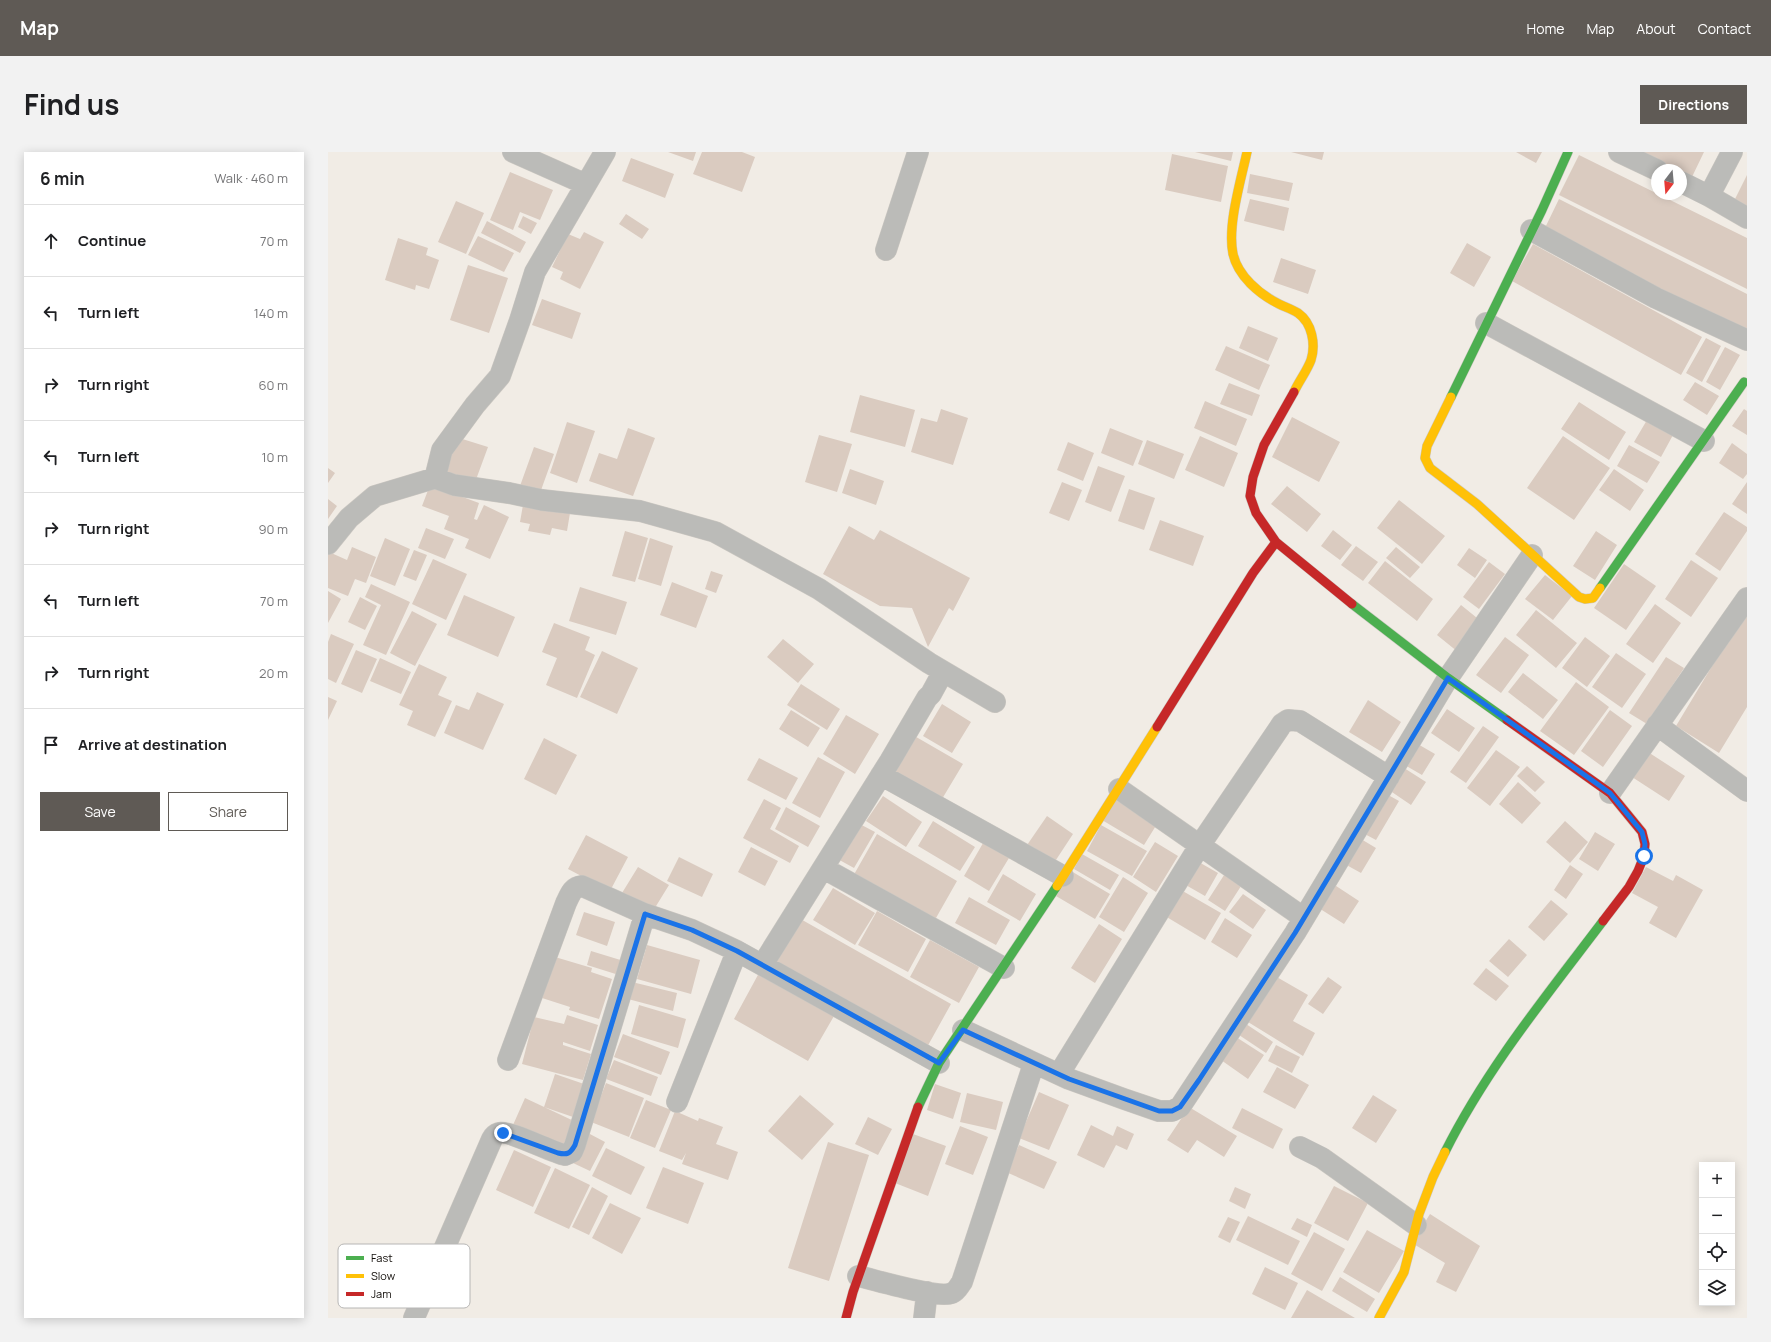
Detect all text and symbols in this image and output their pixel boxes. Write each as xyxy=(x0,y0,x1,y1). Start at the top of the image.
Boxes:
text: Map xyxy=(20,15,59,41)
text: Home xyxy=(1527,19,1564,38)
text: Map xyxy=(1586,19,1614,38)
text: About xyxy=(1636,19,1676,38)
text: Contact xyxy=(1698,19,1751,38)
text: Find us xyxy=(24,85,119,123)
button: Directions xyxy=(1640,85,1747,124)
north arrow xyxy=(1651,164,1687,200)
text: 6 min xyxy=(40,167,85,190)
text: Walk · 460 m xyxy=(214,169,288,187)
icon: ahead xyxy=(40,230,62,252)
text: Continue xyxy=(78,230,146,251)
text: 70 m xyxy=(260,232,288,250)
icon: left xyxy=(40,302,62,324)
text: Turn left xyxy=(78,302,140,323)
text: 140 m xyxy=(254,304,288,322)
icon: right xyxy=(40,374,62,396)
text: Turn right xyxy=(78,374,149,395)
text: 60 m xyxy=(258,376,288,394)
icon: left xyxy=(40,446,62,468)
text: Turn left xyxy=(78,446,140,467)
text: 10 m xyxy=(261,448,288,466)
icon: right xyxy=(40,518,62,540)
text: Turn right xyxy=(78,518,149,539)
text: 90 m xyxy=(258,520,288,538)
icon: left xyxy=(40,590,62,612)
text: Turn left xyxy=(78,590,140,611)
text: 70 m xyxy=(260,592,288,610)
icon: right xyxy=(40,662,62,684)
text: Turn right xyxy=(78,662,149,683)
text: 20 m xyxy=(259,664,288,682)
icon: arrive xyxy=(40,734,62,756)
text: Arrive at destination xyxy=(78,734,227,755)
button: Save xyxy=(40,792,160,831)
button: Share xyxy=(168,792,288,831)
route start xyxy=(1635,847,1653,865)
route end xyxy=(494,1124,512,1142)
map controls xyxy=(1699,1162,1735,1306)
button: + xyxy=(1699,1162,1735,1198)
button: − xyxy=(1699,1198,1735,1234)
button: locate xyxy=(1699,1234,1735,1270)
legend xyxy=(338,1244,470,1308)
text: Fast xyxy=(371,1250,393,1265)
text: Slow xyxy=(371,1268,396,1283)
button: layers xyxy=(1699,1270,1735,1306)
text: Jam xyxy=(371,1286,392,1301)

